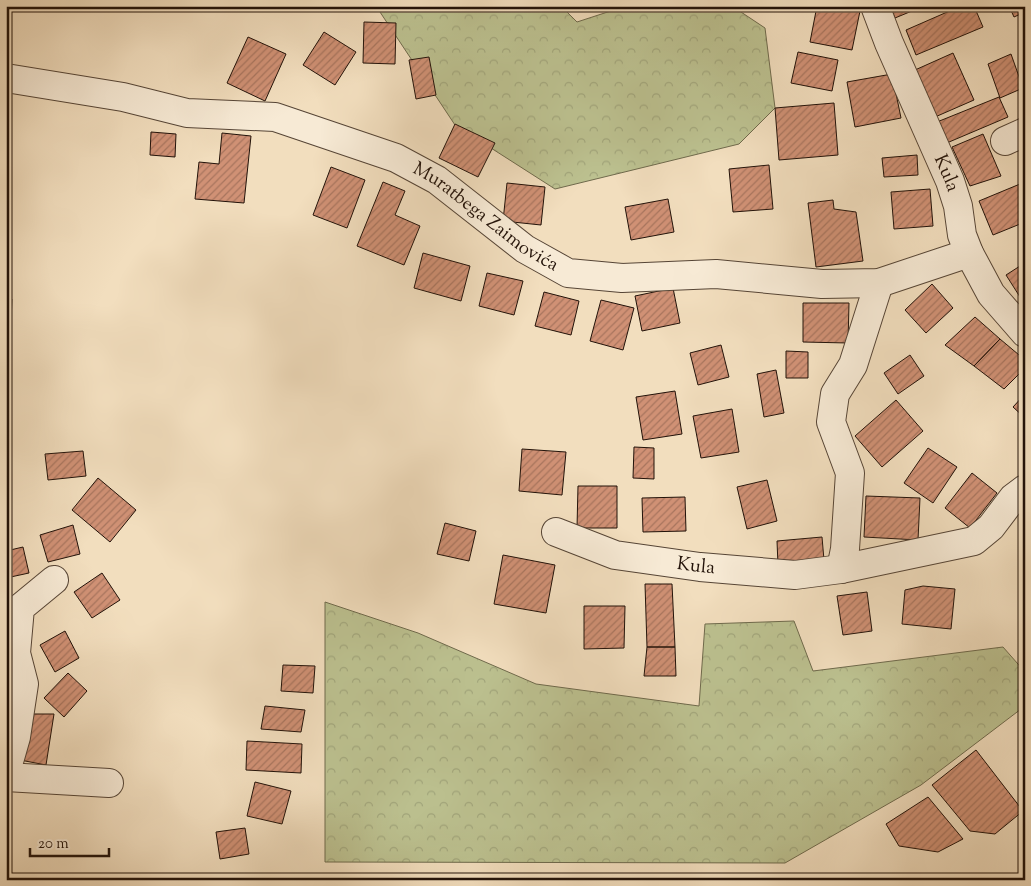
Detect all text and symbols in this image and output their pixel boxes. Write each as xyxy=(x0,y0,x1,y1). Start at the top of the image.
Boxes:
street label: Kula xyxy=(927,150,966,195)
street label: Muratbega Zaimovića xyxy=(408,156,564,279)
street label: Kula xyxy=(675,550,716,582)
scale bar xyxy=(30,826,109,858)
text: 20 m xyxy=(38,834,69,855)

